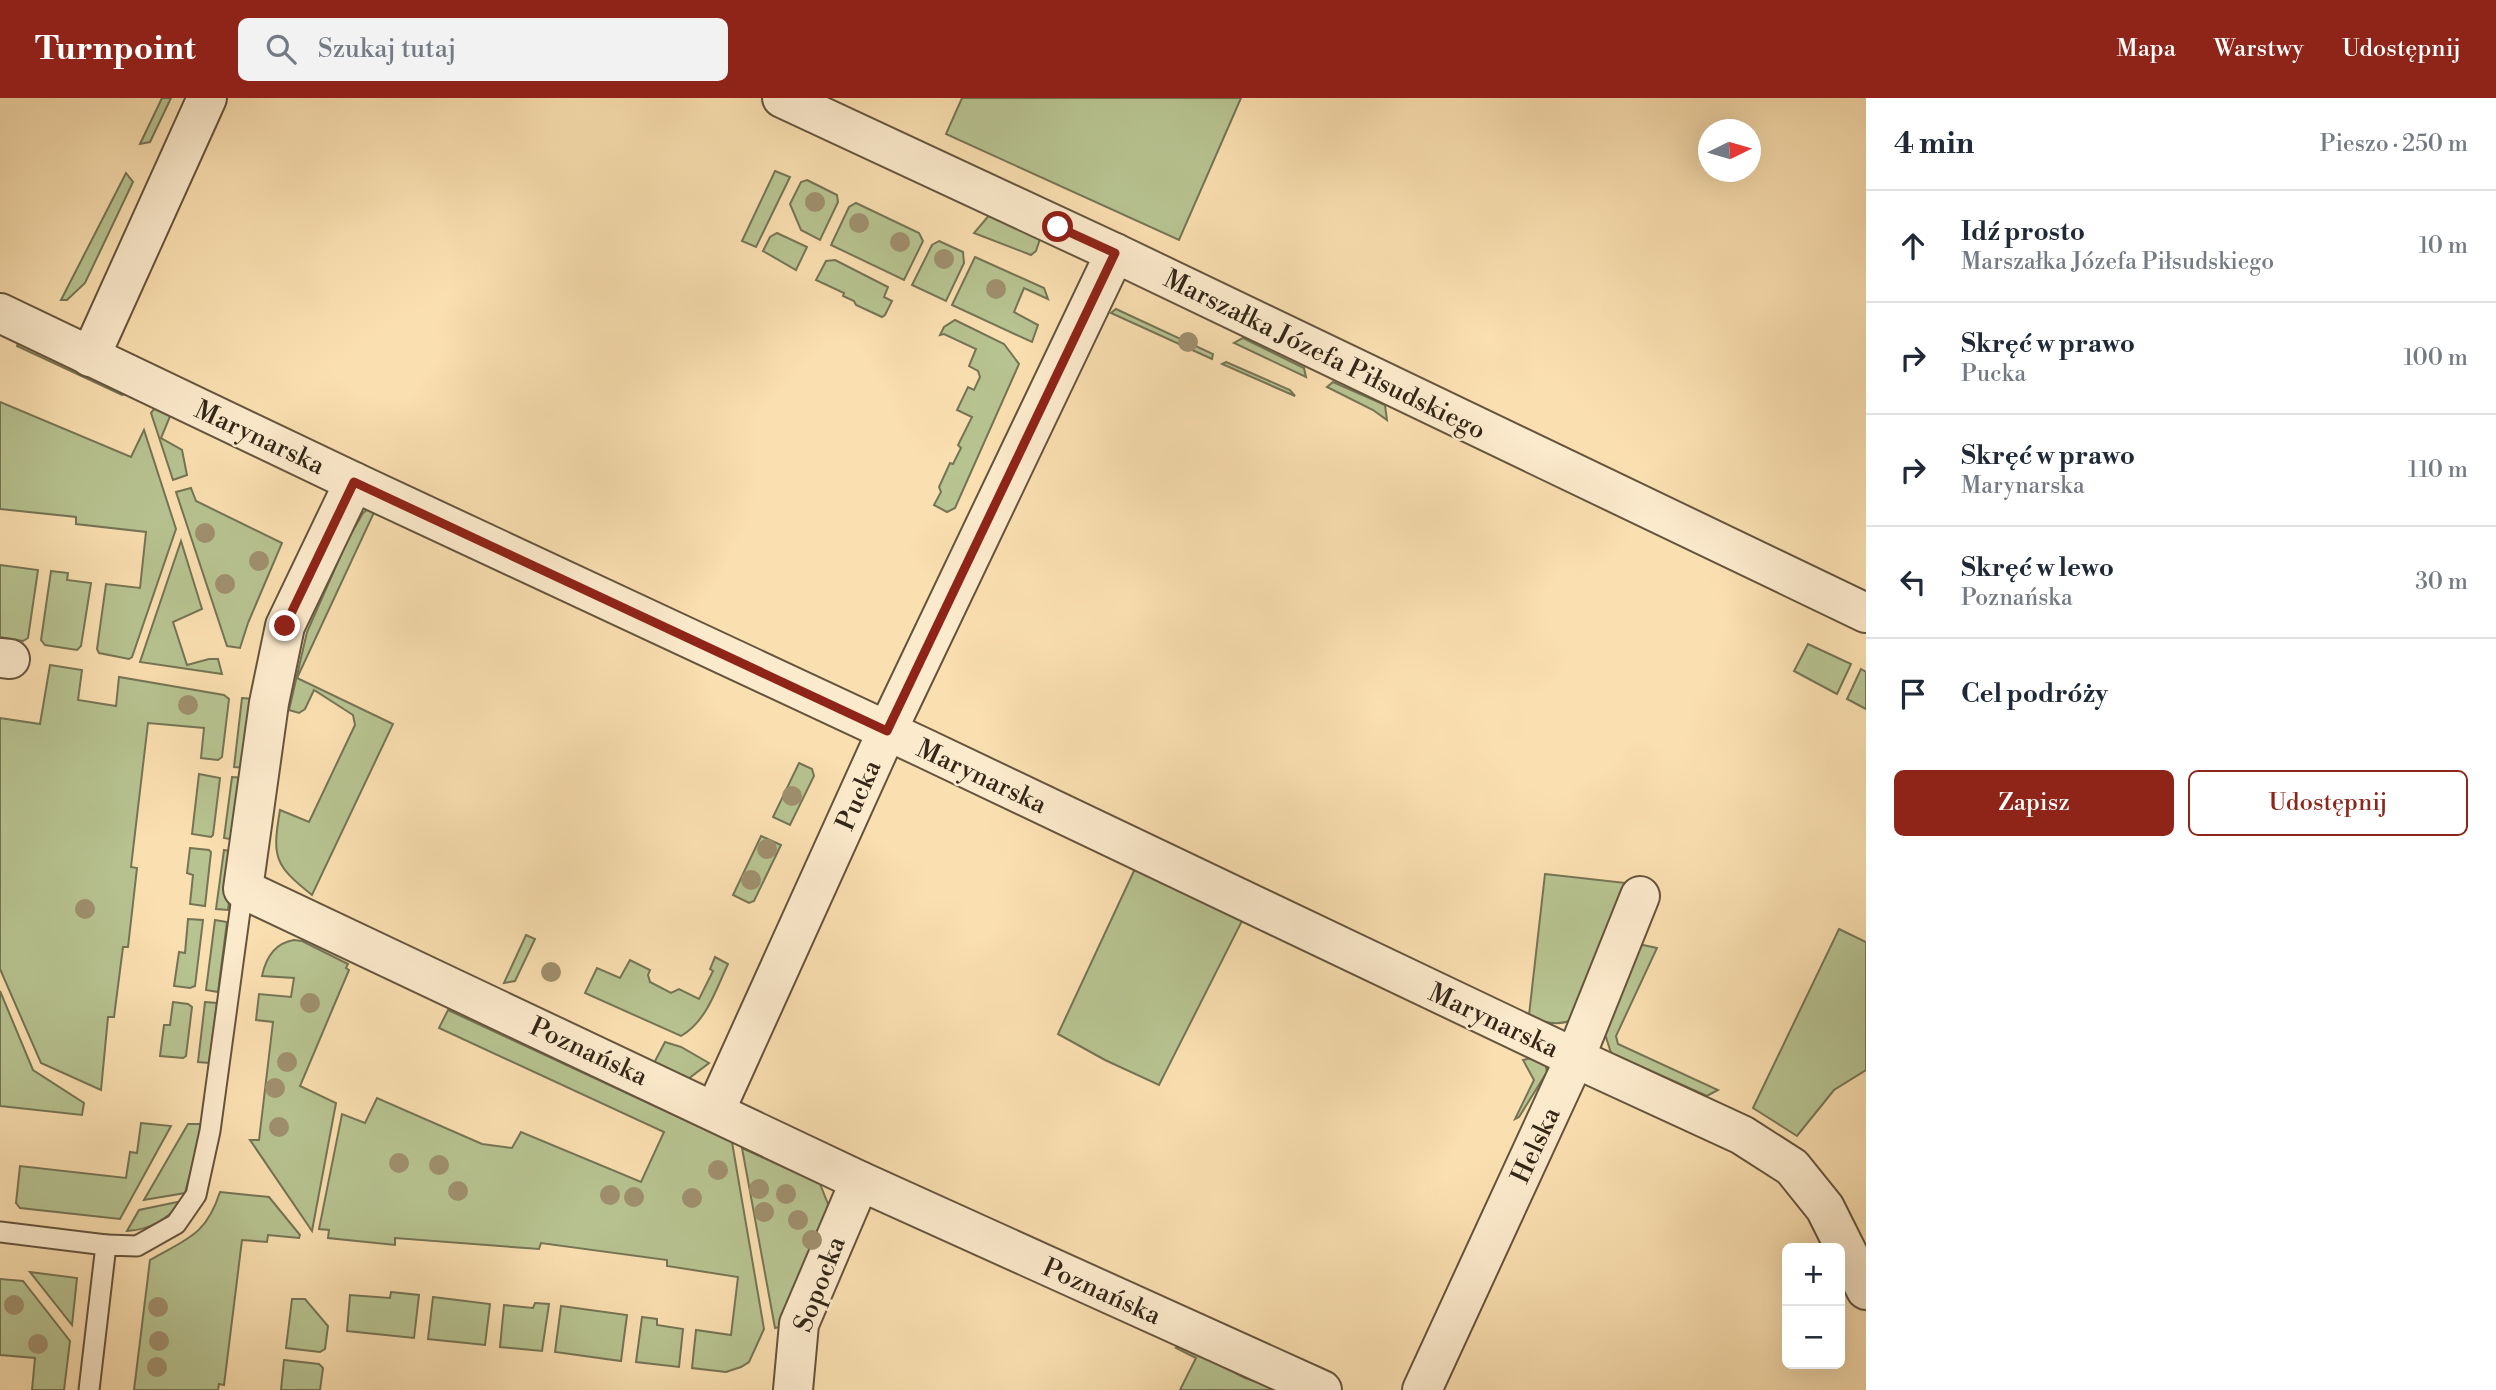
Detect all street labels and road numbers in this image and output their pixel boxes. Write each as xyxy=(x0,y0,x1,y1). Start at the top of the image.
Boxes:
street label: Marszałka Józefa Piłsudskiego xyxy=(1158,263,1491,447)
street label: Marynarska xyxy=(189,394,330,482)
street label: Marynarska xyxy=(911,733,1052,821)
street label: Pucka xyxy=(829,755,889,835)
street label: Marynarska xyxy=(1423,977,1564,1065)
street label: Poznańska xyxy=(525,1011,653,1093)
street label: Helska xyxy=(1504,1101,1568,1189)
street label: Sopocka xyxy=(787,1231,853,1337)
street label: Poznańska xyxy=(1037,1252,1167,1333)

